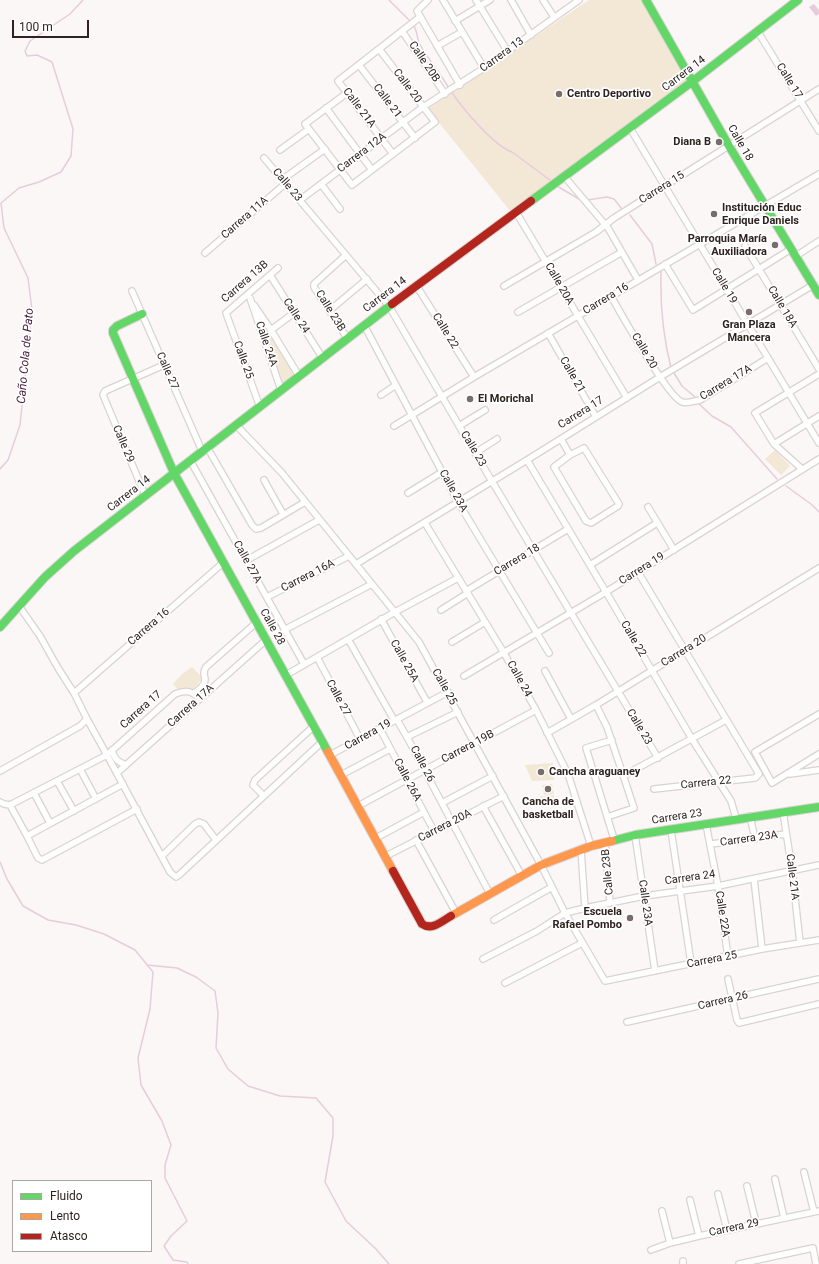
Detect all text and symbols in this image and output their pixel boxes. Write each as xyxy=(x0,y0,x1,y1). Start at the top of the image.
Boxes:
scale bar xyxy=(14,12,91,38)
text: 100 m xyxy=(19,20,53,34)
street label: Carrera 13 xyxy=(478,35,526,75)
street label: Calle 20B xyxy=(406,39,442,85)
street label: Carrera 14 xyxy=(660,53,708,95)
street label: Calle 17 xyxy=(773,61,805,101)
street label: Calle 20 xyxy=(390,66,424,106)
street label: Calle 21 xyxy=(370,81,404,121)
street label: Calle 21A xyxy=(340,85,378,131)
place label: Centro Deportivo xyxy=(567,87,651,101)
marker: Centro Deportivo xyxy=(554,89,564,99)
street label: Calle 18 xyxy=(724,123,756,163)
street label: Carrera 12A xyxy=(335,130,389,176)
place label: Diana B xyxy=(673,135,711,149)
marker: Diana B xyxy=(714,137,724,147)
street label: Calle 23 xyxy=(269,166,305,204)
street label: Carrera 15 xyxy=(637,169,687,207)
street label: Carrera 11A xyxy=(219,194,271,242)
place label: Institución Educ Enrique Daniels xyxy=(722,201,801,227)
marker: Institución Educ Enrique Daniels xyxy=(709,209,719,219)
place label: Parroquia María Auxiliadora xyxy=(688,232,767,258)
marker: Parroquia María Auxiliadora xyxy=(770,240,780,250)
street label: Carrera 13B xyxy=(219,258,271,306)
street label: Calle 20A xyxy=(542,261,576,307)
street label: Calle 19 xyxy=(708,266,740,306)
street label: Carrera 14 xyxy=(361,274,409,316)
street label: Carrera 16 xyxy=(581,280,631,318)
street label: Calle 18A xyxy=(764,284,800,330)
street label: Calle 23B xyxy=(312,288,348,334)
street label: Calle 24 xyxy=(280,296,312,336)
marker: Gran Plaza Mancera xyxy=(744,307,754,317)
water label: Caño Cola de Pato xyxy=(15,308,37,404)
street label: Calle 22 xyxy=(429,311,461,351)
place label: Gran Plaza Mancera xyxy=(722,318,776,344)
street label: Calle 24A xyxy=(252,320,280,368)
street label: Calle 20 xyxy=(628,331,660,371)
street label: Calle 25 xyxy=(230,339,256,381)
street label: Calle 27 xyxy=(153,350,181,392)
street label: Calle 21 xyxy=(556,355,588,395)
street label: Carrera 17A xyxy=(698,362,754,404)
place label: El Morichal xyxy=(478,392,533,406)
marker: El Morichal xyxy=(465,394,475,404)
street label: Carrera 17 xyxy=(556,394,606,432)
street label: Calle 29 xyxy=(109,423,137,465)
street label: Calle 23 xyxy=(457,429,489,469)
street label: Calle 23A xyxy=(436,467,470,515)
street label: Carrera 14 xyxy=(105,473,153,515)
street label: Calle 27A xyxy=(230,538,264,586)
street label: Carrera 18 xyxy=(492,541,542,579)
street label: Carrera 19 xyxy=(617,550,667,588)
street label: Carrera 16A xyxy=(279,557,337,595)
street label: Carrera 16 xyxy=(125,605,173,649)
street label: Calle 28 xyxy=(257,607,287,647)
street label: Calle 22 xyxy=(617,619,649,659)
street label: Carrera 20 xyxy=(659,632,709,670)
street label: Calle 25A xyxy=(387,637,421,685)
street label: Calle 24 xyxy=(504,659,534,699)
street label: Calle 25 xyxy=(429,667,459,707)
street label: Calle 27 xyxy=(323,677,353,719)
street label: Carrera 17A xyxy=(165,682,217,730)
street label: Carrera 17 xyxy=(118,688,164,732)
street label: Calle 23 xyxy=(623,707,655,747)
street label: Carrera 19 xyxy=(343,717,393,753)
street label: Carrera 19B xyxy=(439,728,497,766)
street label: Calle 26 xyxy=(407,743,437,785)
street label: Calle 26A xyxy=(390,756,424,804)
place label: Cancha araguaney xyxy=(549,765,640,779)
marker: Cancha araguaney xyxy=(536,767,546,777)
street label: Carrera 22 xyxy=(680,774,732,792)
marker: Cancha de basketball xyxy=(543,784,553,794)
place label: Cancha de basketball xyxy=(522,795,574,821)
street label: Carrera 23 xyxy=(651,806,703,828)
street label: Carrera 20A xyxy=(416,807,474,845)
street label: Carrera 23A xyxy=(719,828,779,850)
street label: Calle 23B xyxy=(599,848,617,896)
street label: Calle 21A xyxy=(783,853,801,901)
street label: Carrera 24 xyxy=(664,868,716,888)
street label: Calle 23A xyxy=(635,879,655,927)
street label: Calle 22A xyxy=(712,890,732,938)
place label: Escuela Rafael Pombo xyxy=(553,905,622,931)
marker: Escuela Rafael Pombo xyxy=(625,913,635,923)
street label: Carrera 25 xyxy=(686,949,738,971)
street label: Carrera 26 xyxy=(697,989,749,1013)
legend xyxy=(12,1180,152,1252)
text: Fluido xyxy=(50,1189,83,1203)
text: Lento xyxy=(50,1209,80,1223)
street label: Carrera 29 xyxy=(708,1216,760,1240)
text: Atasco xyxy=(50,1229,88,1243)

